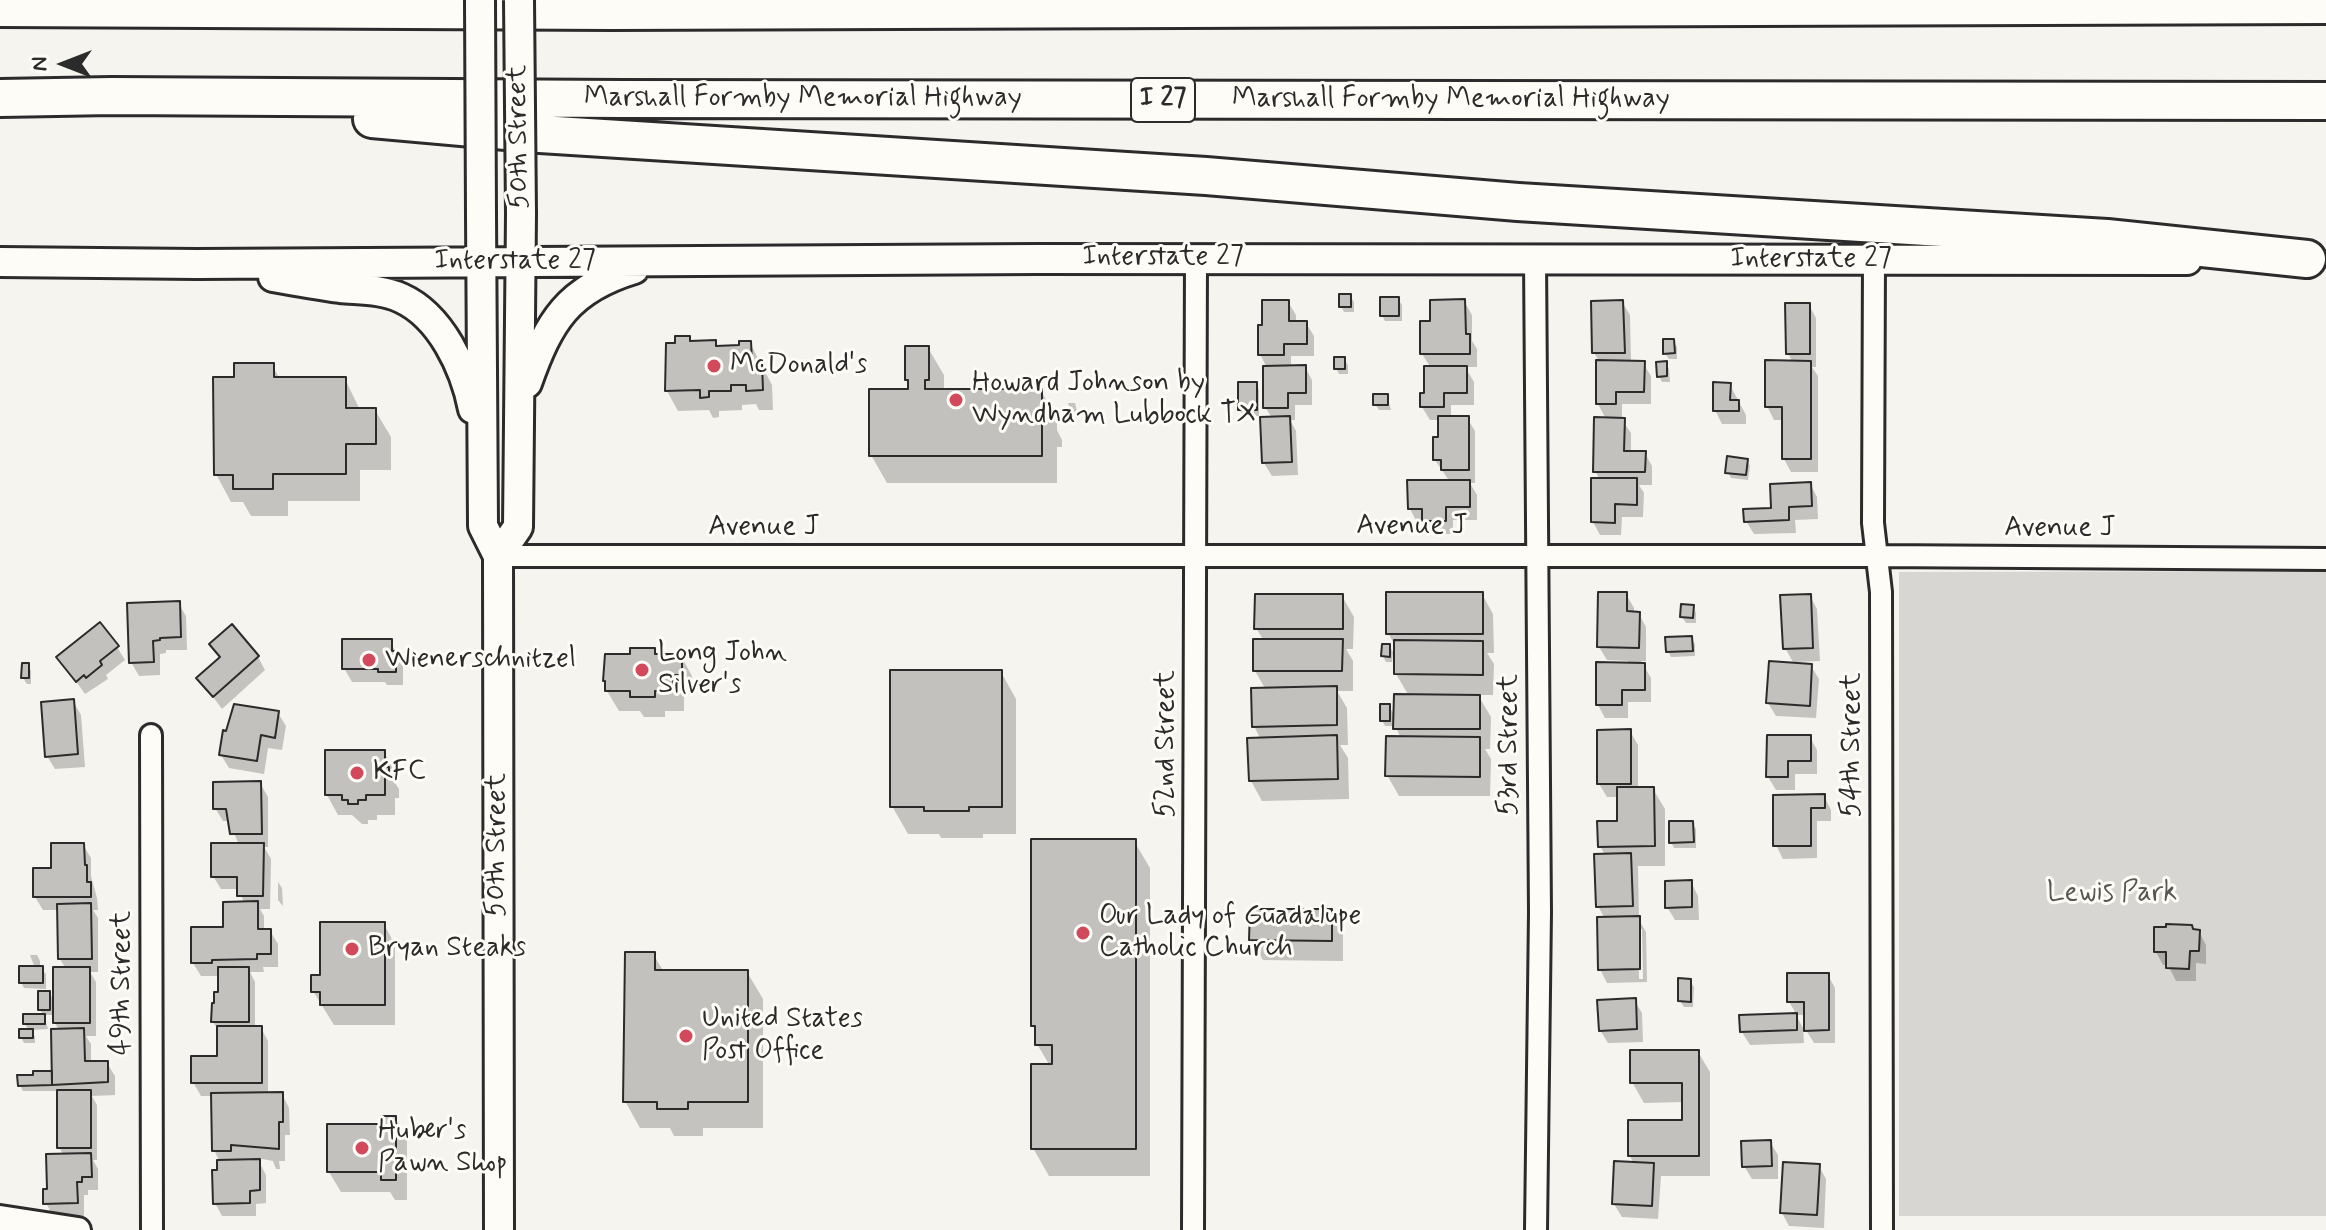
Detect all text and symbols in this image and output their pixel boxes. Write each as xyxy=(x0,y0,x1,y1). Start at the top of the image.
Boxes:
north arrow xyxy=(24,24,104,104)
text: N xyxy=(26,57,54,71)
street label: 50th Street xyxy=(502,65,538,209)
road number: I 27 xyxy=(1131,78,1195,122)
street label: Marshall Formby Memorial Highway xyxy=(584,82,1022,116)
street label: Marshall Formby Memorial Highway xyxy=(1232,83,1670,117)
street label: Interstate 27 xyxy=(1082,241,1244,275)
street label: Interstate 27 xyxy=(1730,243,1892,277)
street label: Interstate 27 xyxy=(434,245,596,279)
place label: McDonald's xyxy=(730,349,867,383)
marker: McDonald's xyxy=(705,357,723,375)
place label: Howard Johnson by Wyndham Lubbock TX xyxy=(972,367,1256,433)
marker: Howard Johnson by Wyndham Lubbock TX xyxy=(947,391,965,409)
street label: Avenue J xyxy=(1356,510,1468,544)
street label: Avenue J xyxy=(708,511,820,545)
street label: Avenue J xyxy=(2004,512,2116,546)
place label: Long John Silver's xyxy=(658,637,787,703)
place label: Wienerschnitzel xyxy=(385,643,576,677)
marker: Wienerschnitzel xyxy=(360,651,378,669)
marker: Long John Silver's xyxy=(633,661,651,679)
street label: 52nd Street xyxy=(1150,670,1184,818)
street label: 54th Street xyxy=(1836,672,1870,818)
street label: 53rd Street xyxy=(1493,674,1527,816)
place label: KFC xyxy=(373,756,426,790)
marker: KFC xyxy=(348,764,366,782)
street label: 50th Street xyxy=(481,773,515,917)
park label: Lewis Park xyxy=(2047,877,2177,911)
place label: Our Lady of Guadalupe Catholic Church xyxy=(1099,900,1361,966)
street label: 49th Street xyxy=(106,911,140,1055)
marker: Our Lady of Guadalupe Catholic Church xyxy=(1074,924,1092,942)
place label: Bryan Steaks xyxy=(368,932,526,966)
marker: Bryan Steaks xyxy=(343,940,361,958)
place label: United States Post Office xyxy=(702,1003,863,1069)
marker: United States Post Office xyxy=(677,1027,695,1045)
place label: Huber's Pawn Shop xyxy=(378,1115,507,1181)
marker: Huber's Pawn Shop xyxy=(353,1139,371,1157)

